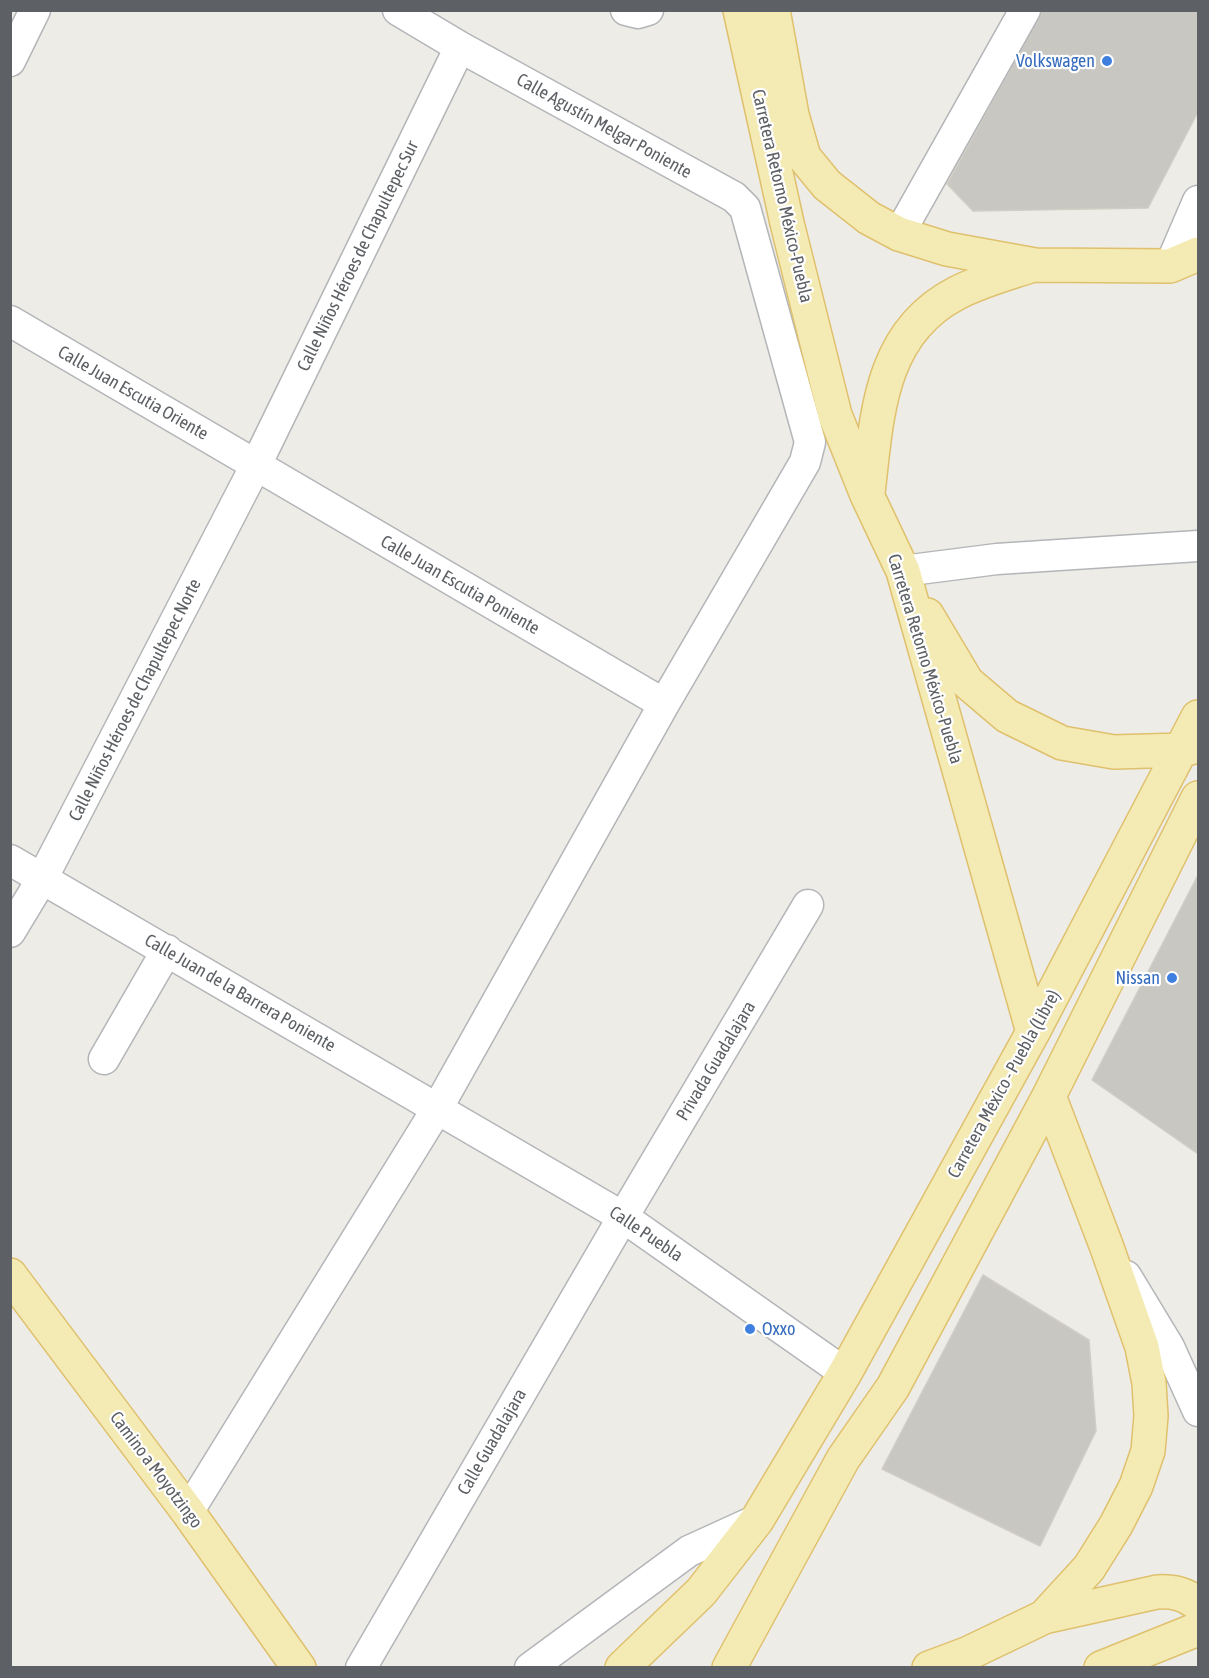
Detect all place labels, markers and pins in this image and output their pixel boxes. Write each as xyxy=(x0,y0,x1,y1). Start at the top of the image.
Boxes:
place label: Volkswagen xyxy=(1016,50,1095,72)
marker: Volkswagen xyxy=(1100,54,1114,68)
place label: Nissan xyxy=(1115,967,1160,989)
marker: Nissan xyxy=(1165,971,1179,985)
place label: Oxxo xyxy=(762,1318,795,1340)
marker: Oxxo xyxy=(743,1322,757,1336)

